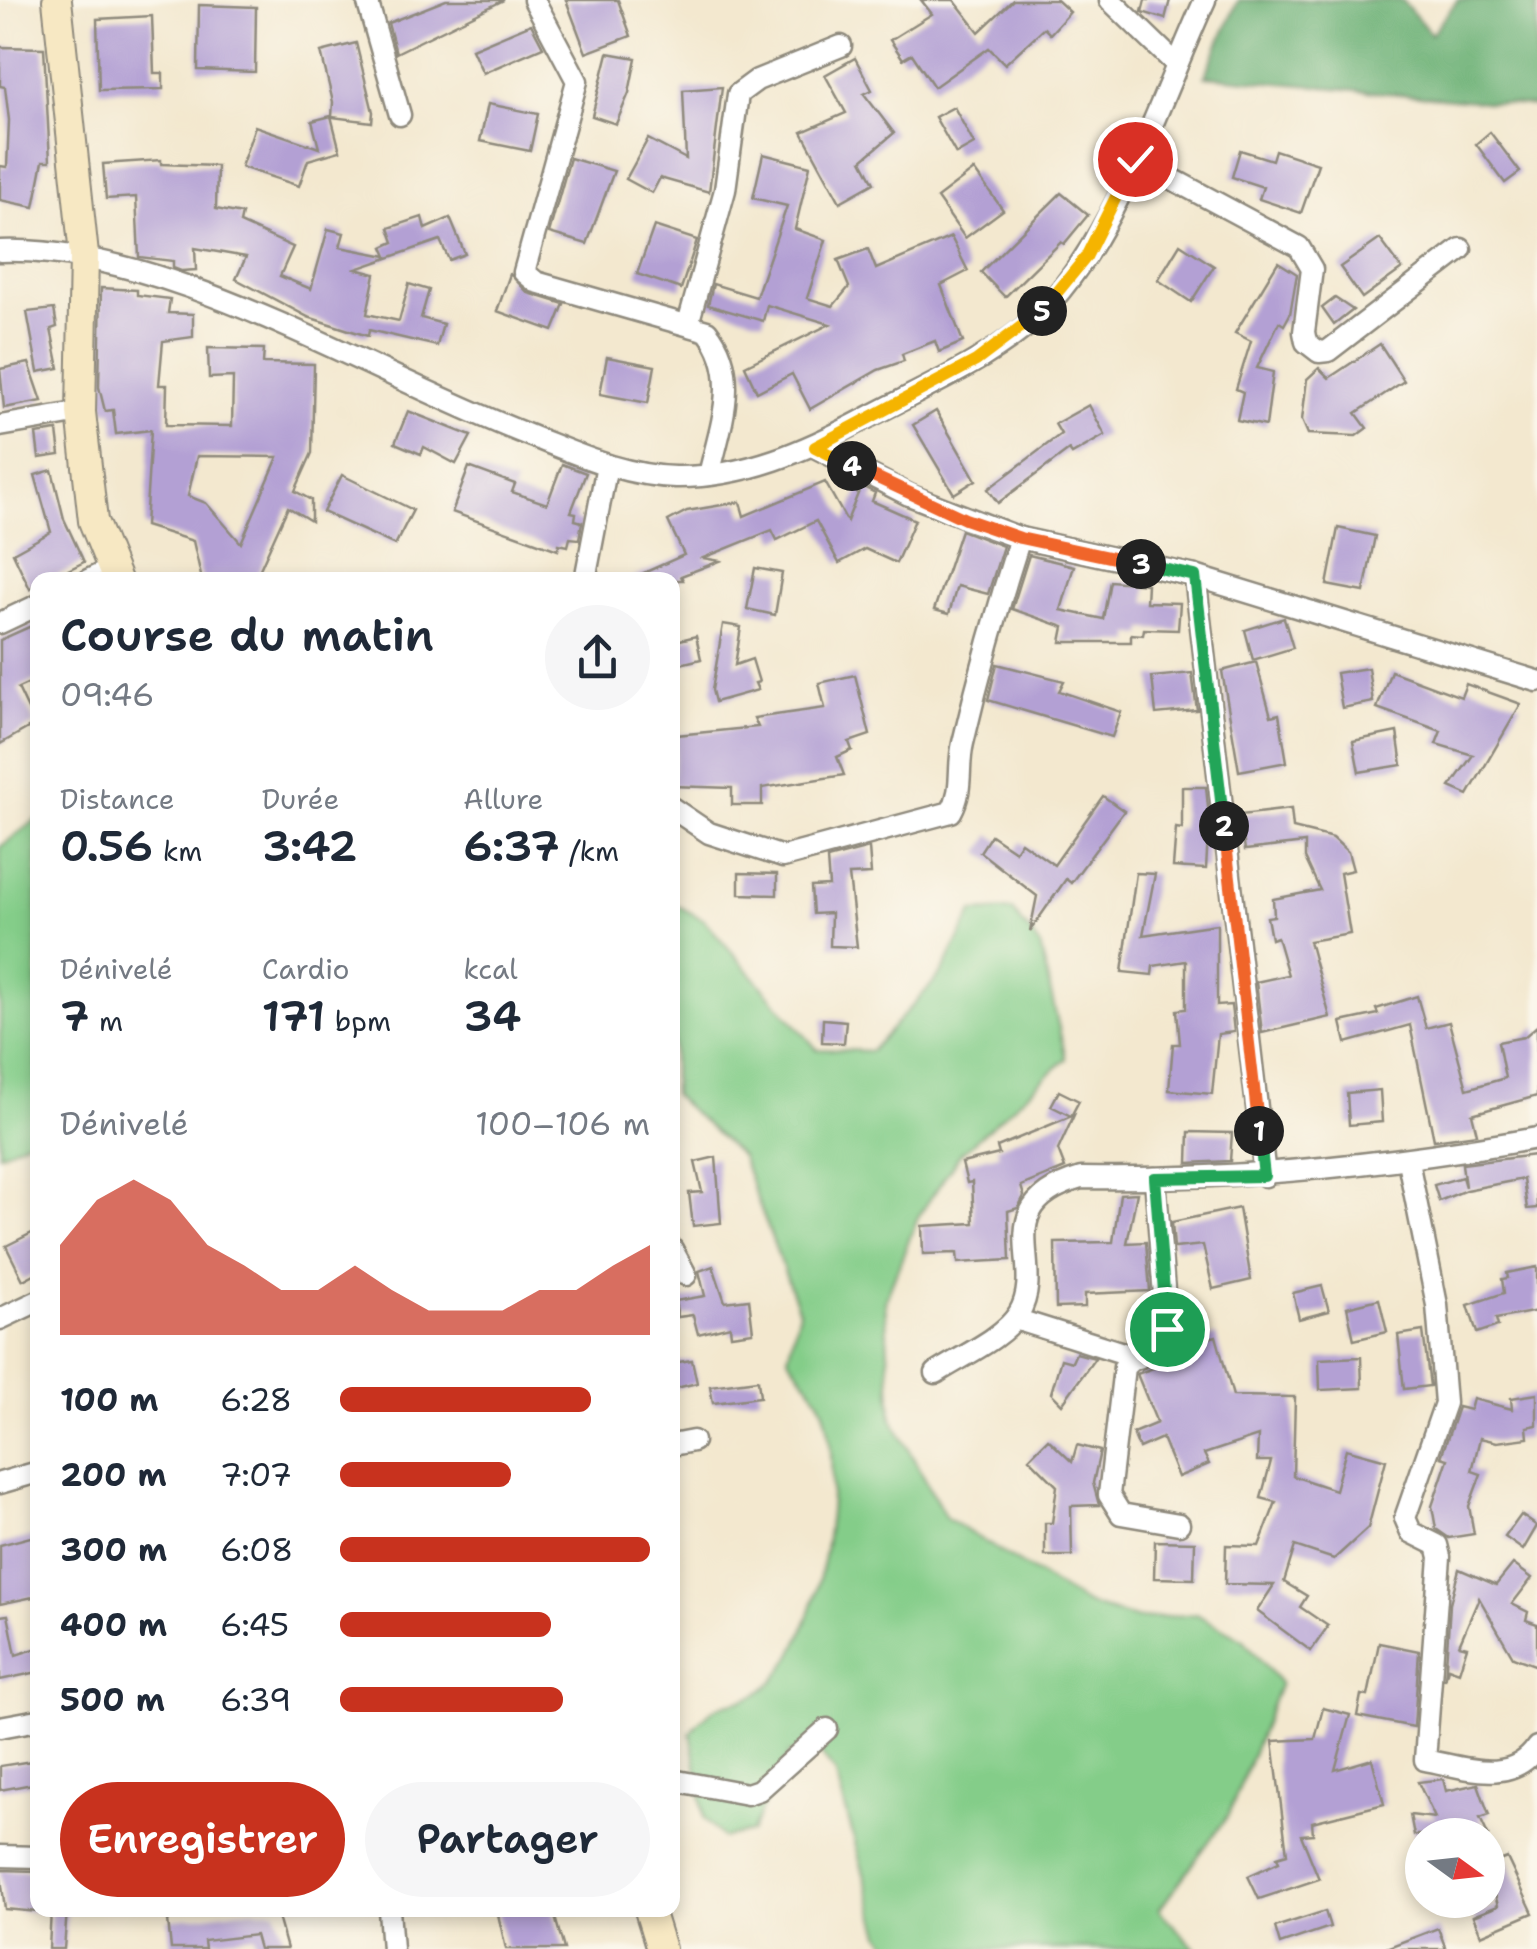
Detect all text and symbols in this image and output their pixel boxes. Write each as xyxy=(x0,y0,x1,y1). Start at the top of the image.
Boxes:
pin xyxy=(1093,117,1178,202)
icon: check xyxy=(1108,132,1163,187)
pin: 5 xyxy=(1017,286,1067,336)
text: 5 xyxy=(1033,292,1051,330)
pin: 4 xyxy=(827,441,877,491)
text: 4 xyxy=(842,447,862,485)
pin: 3 xyxy=(1116,539,1166,589)
text: 3 xyxy=(1131,545,1151,583)
text: Course du matin xyxy=(60,605,434,665)
button: share xyxy=(545,605,650,710)
text: 09:46 xyxy=(60,673,154,716)
text: Distance xyxy=(60,780,175,818)
text: Durée xyxy=(262,780,339,818)
text: Allure xyxy=(463,780,543,818)
pin: 2 xyxy=(1199,801,1249,851)
text: 2 xyxy=(1214,807,1234,845)
text: 0.56 xyxy=(60,818,153,874)
text: 3:42 xyxy=(262,818,358,874)
text: 6:37 xyxy=(463,818,560,874)
text: km xyxy=(153,832,202,870)
text: /km xyxy=(560,832,619,870)
text: Dénivelé xyxy=(60,950,173,988)
text: Cardio xyxy=(262,950,350,988)
text: kcal xyxy=(463,950,518,988)
text: 7 xyxy=(60,988,89,1044)
text: 171 xyxy=(262,988,325,1044)
text: 34 xyxy=(463,988,521,1044)
text: m xyxy=(89,1002,123,1040)
text: bpm xyxy=(325,1002,391,1040)
text: Dénivelé xyxy=(60,1102,189,1145)
text: 100–106 m xyxy=(475,1102,650,1145)
pin: 1 xyxy=(1234,1106,1284,1156)
text: 1 xyxy=(1253,1112,1265,1150)
pin xyxy=(1125,1287,1210,1372)
icon: arrive xyxy=(1140,1302,1195,1357)
text: 100 m xyxy=(60,1378,159,1421)
text: 6:28 xyxy=(220,1378,292,1421)
text: 200 m xyxy=(60,1453,167,1496)
text: 7:07 xyxy=(220,1453,292,1496)
text: 300 m xyxy=(60,1528,167,1571)
text: 6:08 xyxy=(220,1528,293,1571)
text: 400 m xyxy=(60,1603,167,1646)
text: 6:45 xyxy=(220,1603,289,1646)
text: 500 m xyxy=(60,1678,165,1721)
text: 6:39 xyxy=(220,1678,291,1721)
button: Enregistrer xyxy=(60,1782,345,1897)
button: Partager xyxy=(365,1782,650,1897)
north arrow xyxy=(1405,1818,1505,1918)
map controls xyxy=(1405,1818,1505,1918)

